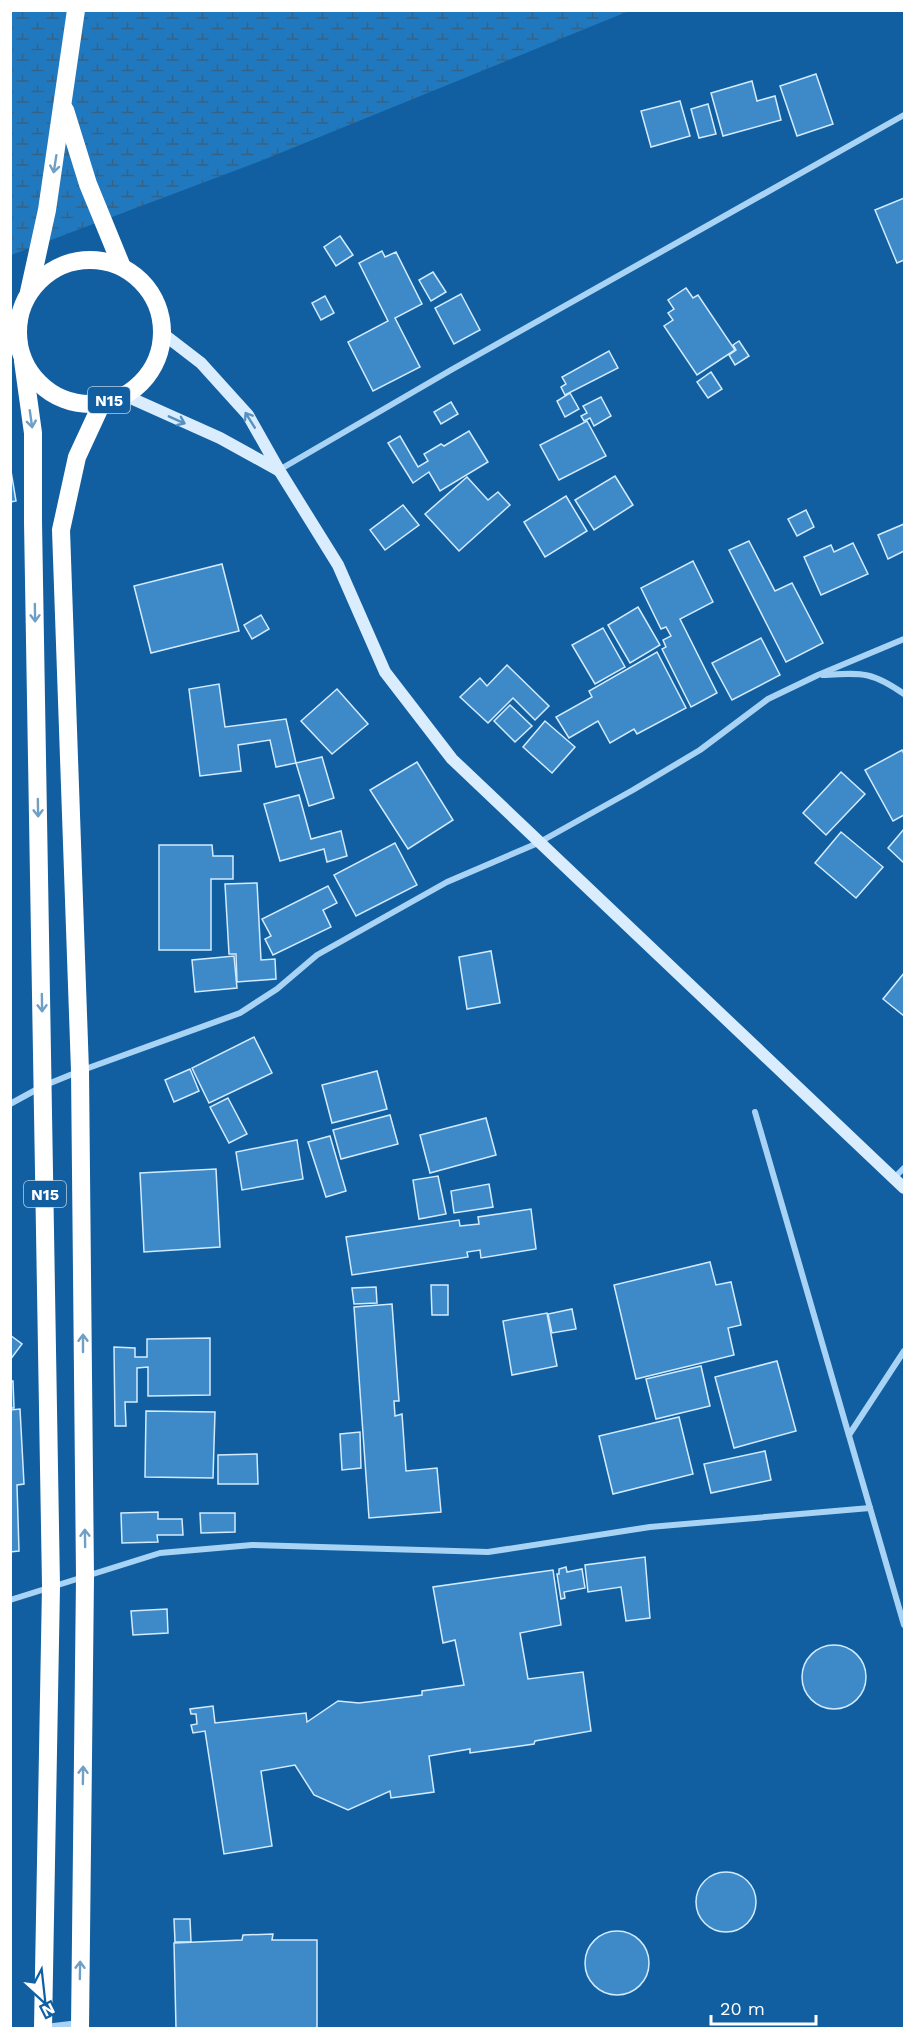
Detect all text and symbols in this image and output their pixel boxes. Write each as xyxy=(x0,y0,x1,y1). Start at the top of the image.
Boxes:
one-way arrow xyxy=(49,153,60,173)
road number: N15 xyxy=(88,387,130,413)
one-way arrow xyxy=(26,408,37,428)
one-way arrow xyxy=(243,412,255,429)
one-way arrow xyxy=(168,415,186,426)
one-way arrow xyxy=(29,603,40,623)
one-way arrow xyxy=(32,798,44,818)
one-way arrow xyxy=(36,993,48,1013)
road number: N15 xyxy=(24,1181,66,1207)
one-way arrow xyxy=(77,1334,89,1354)
one-way arrow xyxy=(79,1529,91,1549)
one-way arrow xyxy=(77,1766,89,1786)
one-way arrow xyxy=(74,1961,86,1981)
north arrow xyxy=(12,1967,72,2027)
scale bar xyxy=(711,1988,816,2026)
text: 20 m xyxy=(720,1998,765,2019)
text: N xyxy=(39,1999,58,2021)

